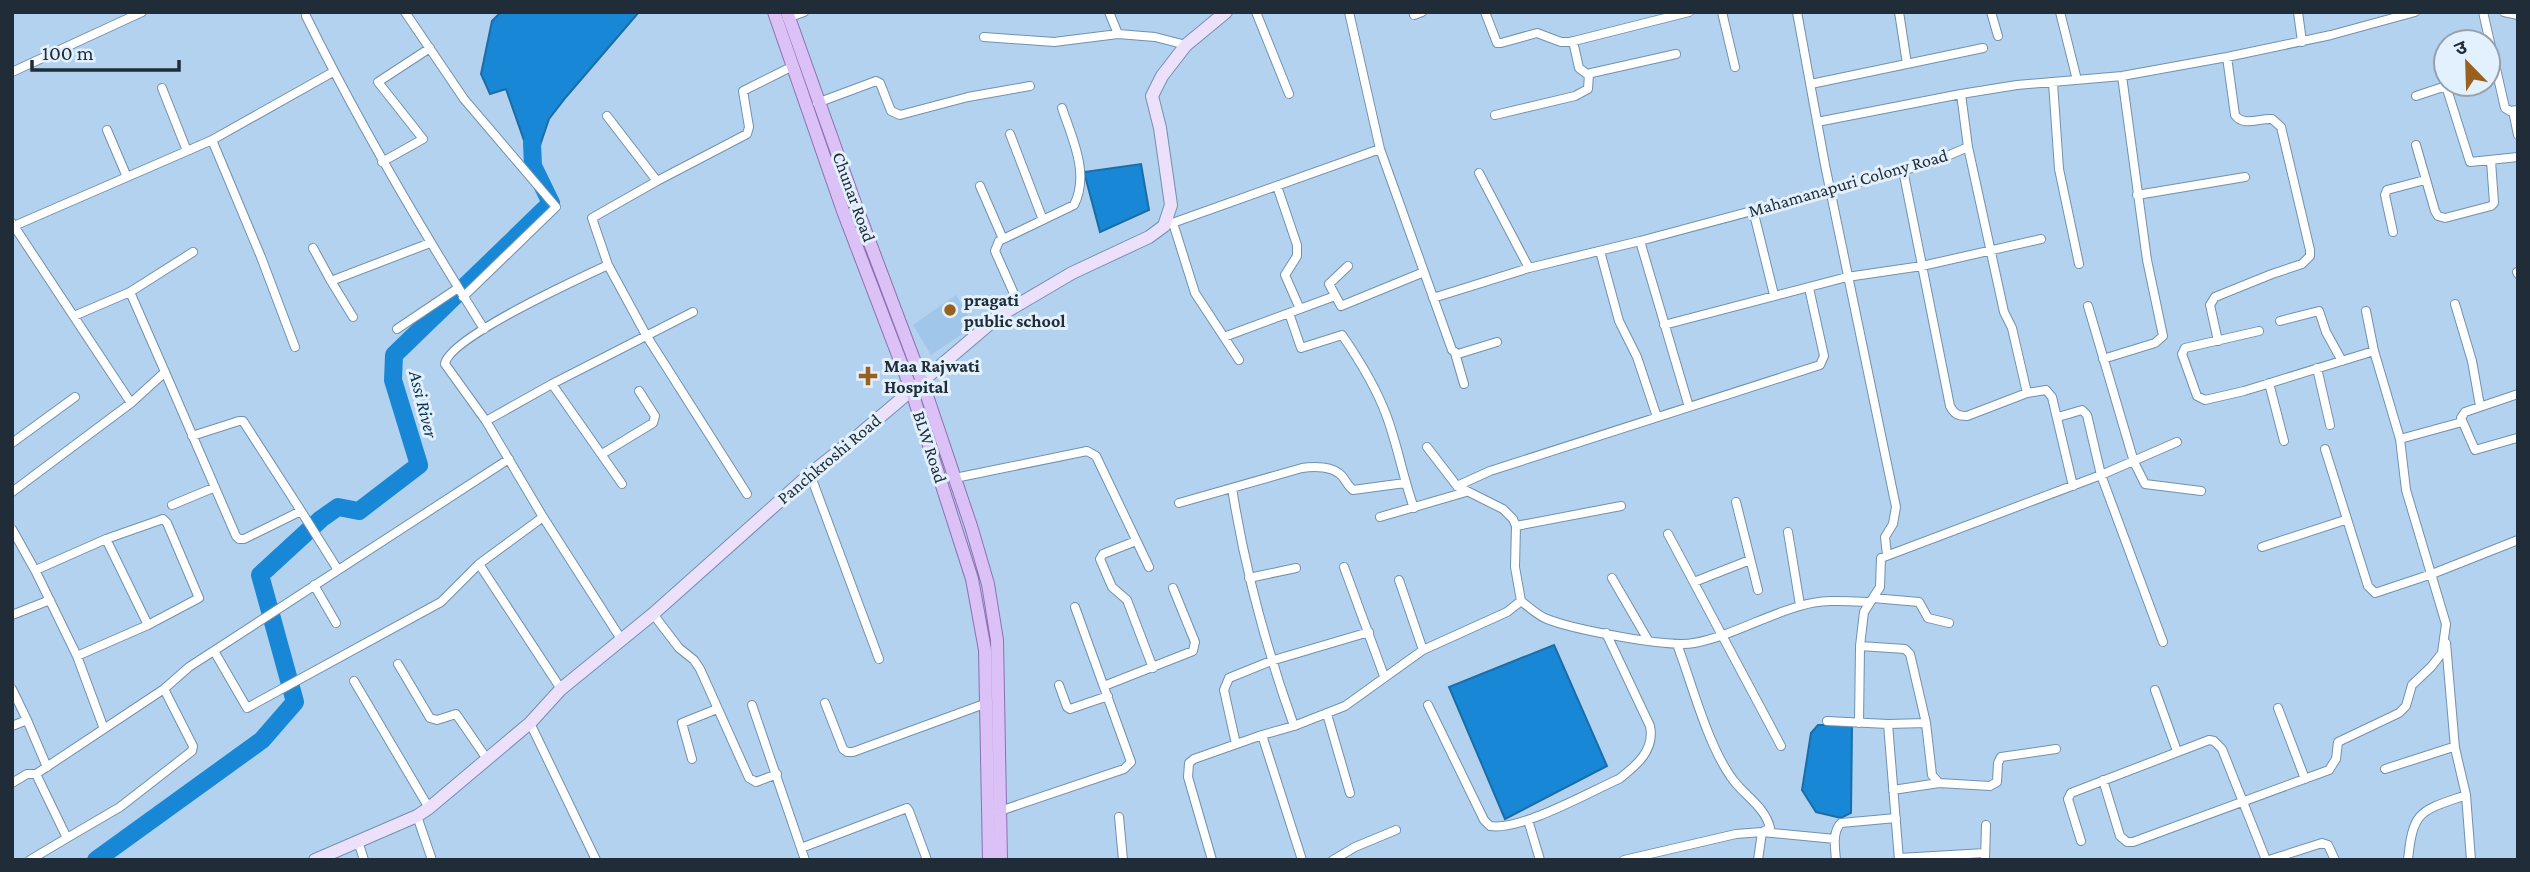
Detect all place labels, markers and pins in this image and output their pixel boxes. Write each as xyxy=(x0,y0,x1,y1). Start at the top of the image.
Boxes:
place label: pragati public school xyxy=(964,290,1066,331)
marker: pragati public school xyxy=(942,302,958,318)
place label: Maa Rajwati Hospital xyxy=(884,356,981,397)
marker: Maa Rajwati Hospital xyxy=(858,366,878,386)

